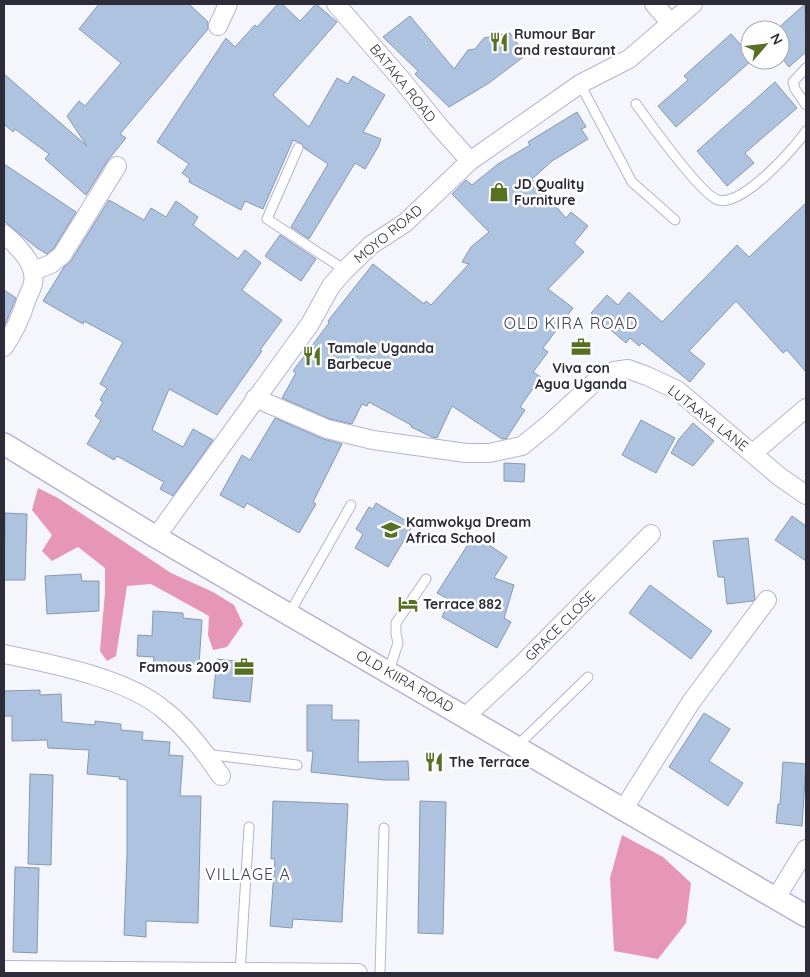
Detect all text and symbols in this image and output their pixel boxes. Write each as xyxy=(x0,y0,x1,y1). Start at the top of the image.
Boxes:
north arrow xyxy=(740,20,790,70)
place label: Rumour Bar and restaurant xyxy=(514,25,616,59)
text: N xyxy=(766,30,787,48)
restaurant icon: Rumour Bar and restaurant xyxy=(488,31,510,53)
street label: BATAKA ROAD xyxy=(366,40,440,126)
place label: JD Quality Furniture xyxy=(514,175,584,209)
shop icon: JD Quality Furniture xyxy=(488,181,510,203)
street label: MOYO ROAD xyxy=(350,201,426,267)
district label: OLD KIRA ROAD xyxy=(504,313,638,333)
office icon: Viva con Agua Uganda xyxy=(570,336,592,358)
place label: Tamale Uganda Barbecue xyxy=(327,339,434,373)
restaurant icon: Tamale Uganda Barbecue xyxy=(301,345,323,367)
place label: Viva con Agua Uganda xyxy=(535,359,627,393)
street label: LUTAAYA LANE xyxy=(664,381,752,455)
place label: Kamwokya Dream Africa School xyxy=(406,513,531,547)
school or university icon: Kamwokya Dream Africa School xyxy=(380,519,402,541)
street label: GRACE CLOSE xyxy=(521,587,599,665)
hotel icon: Terrace 882 xyxy=(397,593,419,615)
place label: Terrace 882 xyxy=(423,595,502,613)
street label: OLD KIIRA ROAD xyxy=(353,646,457,716)
office icon: Famous 2009 xyxy=(233,656,255,678)
place label: Famous 2009 xyxy=(139,658,229,676)
restaurant icon: The Terrace xyxy=(423,751,445,773)
place label: The Terrace xyxy=(449,753,530,771)
district label: VILLAGE A xyxy=(205,864,291,884)

